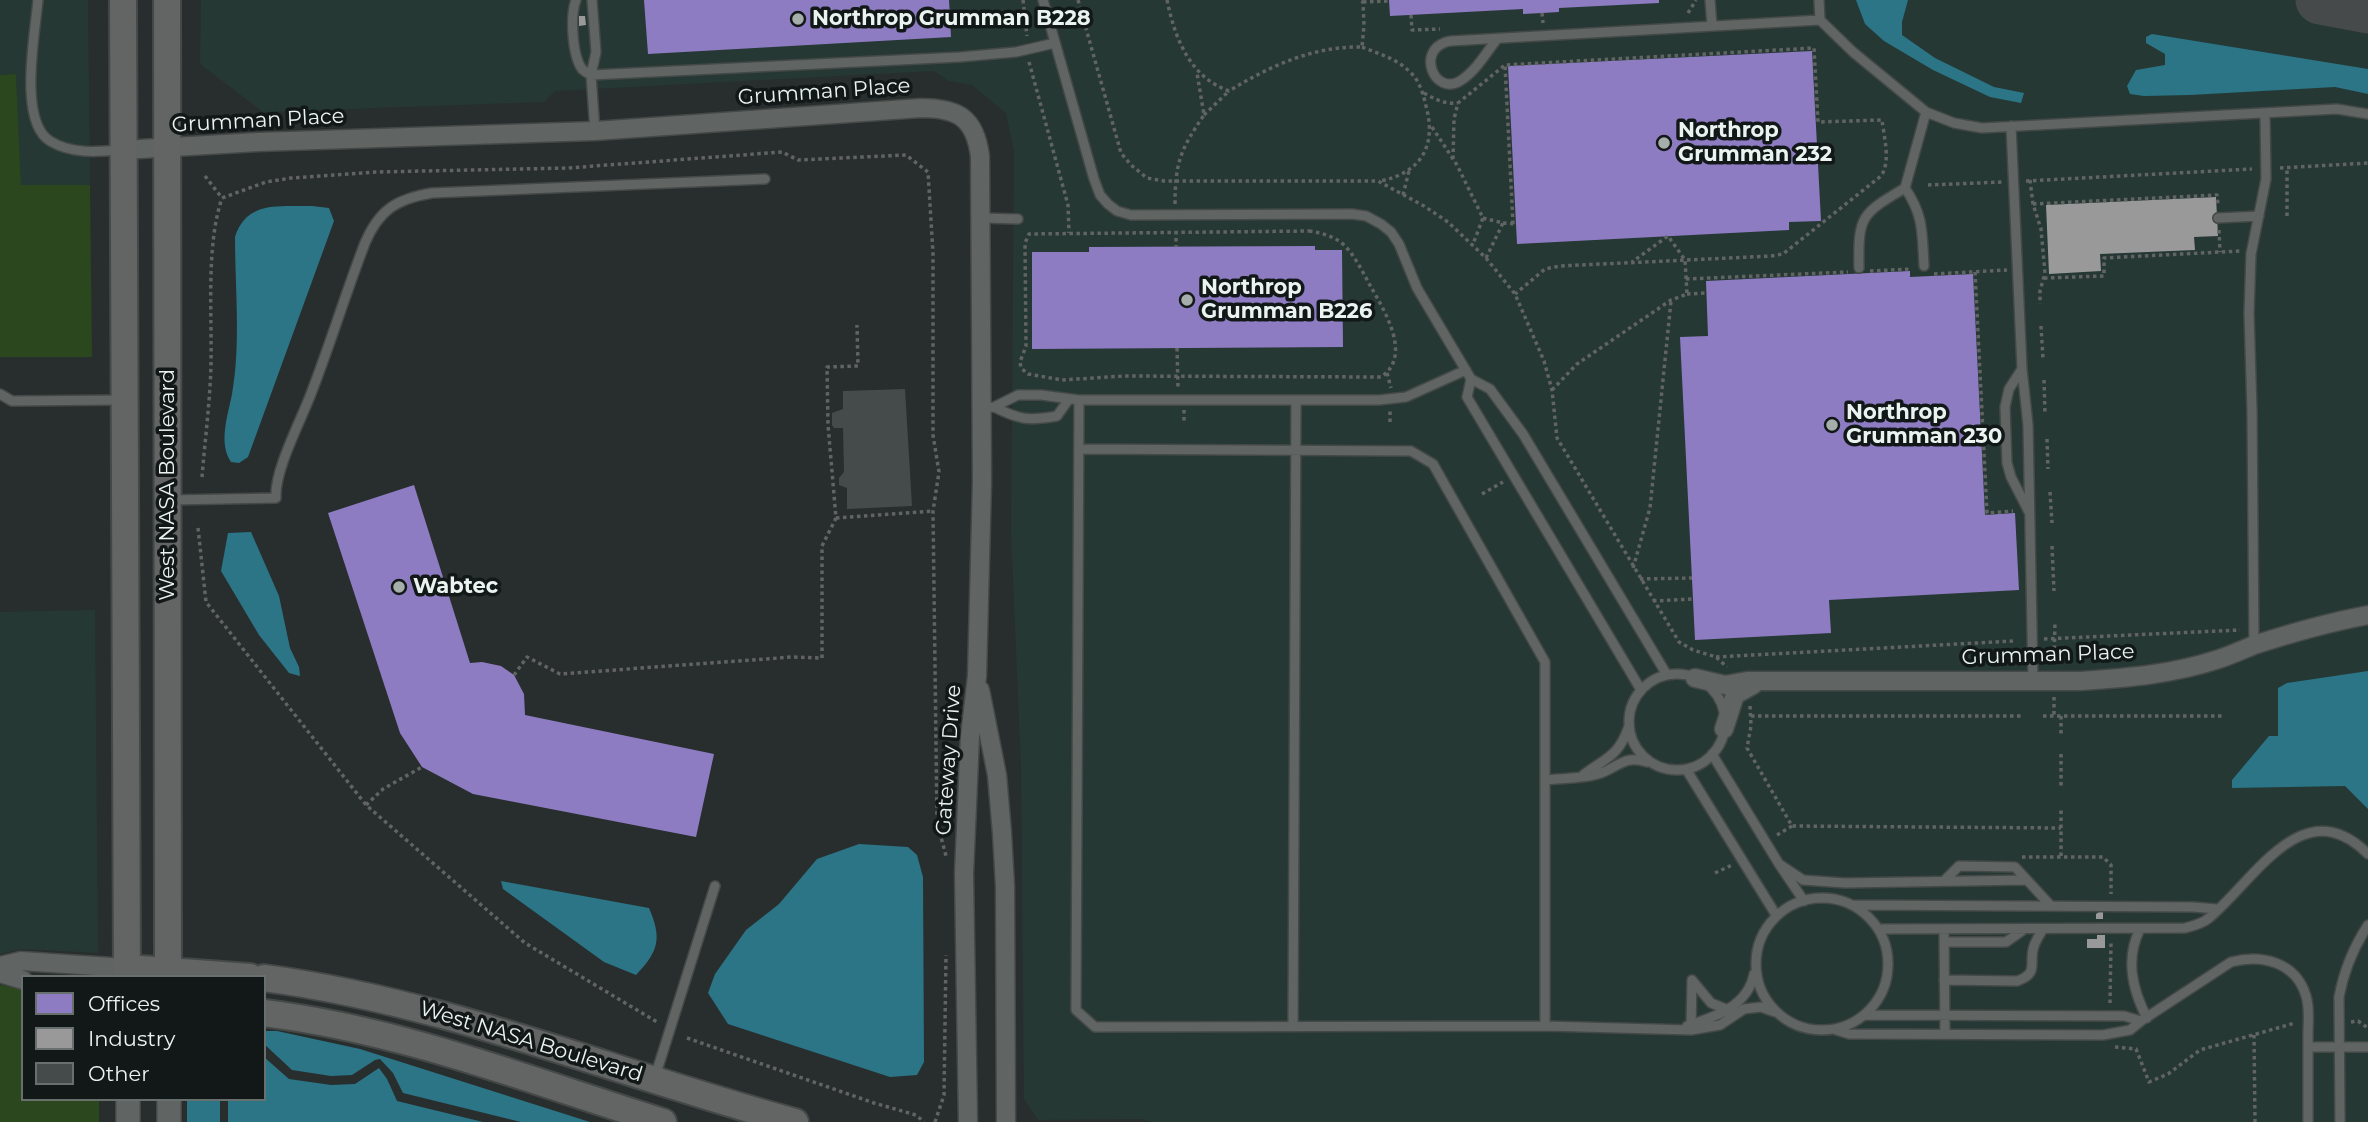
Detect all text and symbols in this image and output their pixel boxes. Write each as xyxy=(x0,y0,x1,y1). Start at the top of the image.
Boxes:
place label: Northrop Grumman B228 xyxy=(812,6,1091,32)
marker: Northrop Grumman B228 xyxy=(790,11,806,27)
street label: Grumman Place xyxy=(737,73,911,111)
street label: Grumman Place xyxy=(171,104,345,138)
place label: Northrop Grumman 232 xyxy=(1678,118,1832,168)
marker: Northrop Grumman 232 xyxy=(1656,135,1672,151)
place label: Northrop Grumman B226 xyxy=(1201,275,1372,325)
marker: Northrop Grumman B226 xyxy=(1179,292,1195,308)
street label: West NASA Boulevard xyxy=(155,369,181,601)
place label: Northrop Grumman 230 xyxy=(1846,400,2002,450)
marker: Northrop Grumman 230 xyxy=(1824,417,1840,433)
place label: Wabtec xyxy=(413,574,498,600)
marker: Wabtec xyxy=(391,579,407,595)
street label: Grumman Place xyxy=(1961,639,2135,671)
street label: Gateway Drive xyxy=(931,684,967,836)
legend xyxy=(21,975,266,1101)
text: Offices xyxy=(88,991,160,1016)
street label: West NASA Boulevard xyxy=(417,996,645,1088)
text: Industry xyxy=(88,1026,175,1051)
text: Other xyxy=(88,1061,150,1086)

